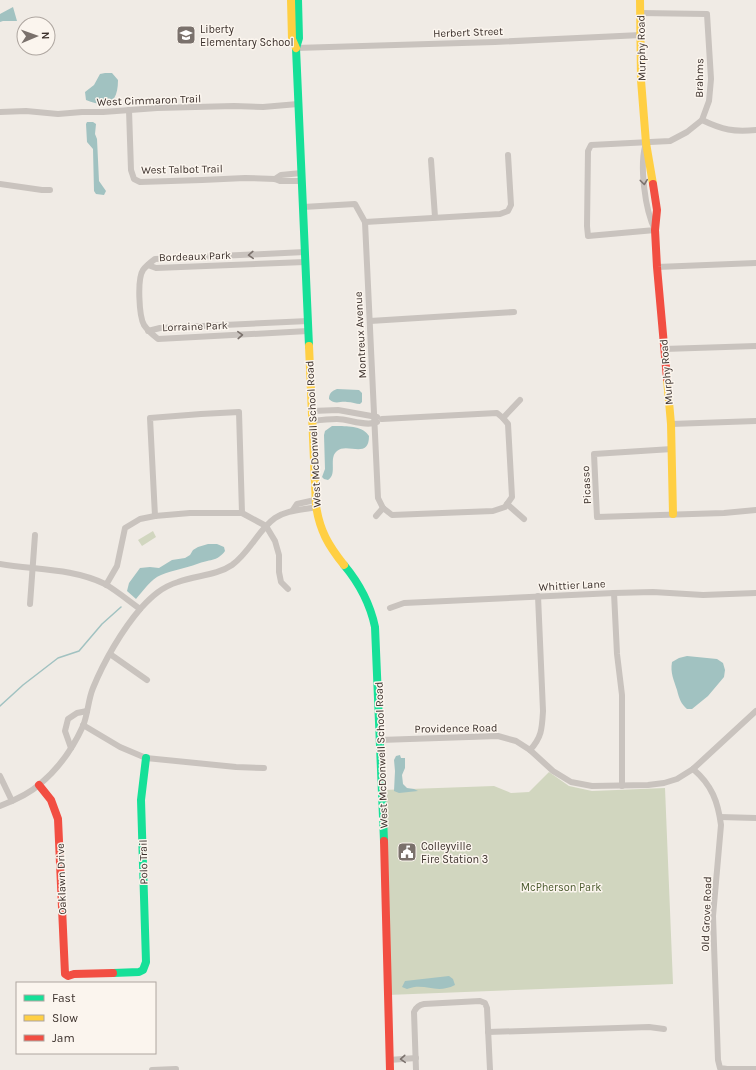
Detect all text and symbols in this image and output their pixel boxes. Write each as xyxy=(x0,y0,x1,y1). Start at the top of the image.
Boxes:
street label: Murphy Road xyxy=(634,15,649,81)
north arrow xyxy=(16,16,56,56)
place label: Liberty Elementary School xyxy=(200,23,293,49)
school or university icon: Liberty Elementary School xyxy=(175,24,197,46)
street label: Herbert Street xyxy=(433,25,503,40)
text: N xyxy=(39,31,52,40)
street label: Brahms xyxy=(693,58,706,98)
street label: West Cimmaron Trail xyxy=(96,92,202,109)
street label: West Talbot Trail xyxy=(141,162,223,177)
one-way arrow xyxy=(639,179,648,185)
street label: Bordeaux Park xyxy=(159,249,231,264)
one-way arrow xyxy=(248,251,254,259)
street label: Montreux Avenue xyxy=(352,291,369,379)
street label: Lorraine Park xyxy=(162,319,228,334)
one-way arrow xyxy=(237,330,243,339)
street label: Murphy Road xyxy=(657,338,676,405)
street label: West McDonwell School Road xyxy=(303,360,324,508)
street label: Picasso xyxy=(579,465,594,505)
street label: Whittier Lane xyxy=(538,577,606,594)
street label: West McDonwell School Road xyxy=(372,681,391,829)
street label: Providence Road xyxy=(414,721,498,736)
street label: Polo Trail xyxy=(137,839,150,885)
place label: Colleyville Fire Station 3 xyxy=(421,840,488,866)
public building icon: Colleyville Fire Station 3 xyxy=(396,841,418,863)
street label: Oaklawn Drive xyxy=(54,843,69,915)
street label: Old Grove Road xyxy=(699,876,714,952)
park label: McPherson Park xyxy=(521,881,601,894)
legend xyxy=(16,982,156,1054)
text: Fast xyxy=(52,991,76,1005)
text: Slow xyxy=(52,1011,78,1025)
text: Jam xyxy=(52,1031,75,1045)
one-way arrow xyxy=(400,1054,406,1063)

